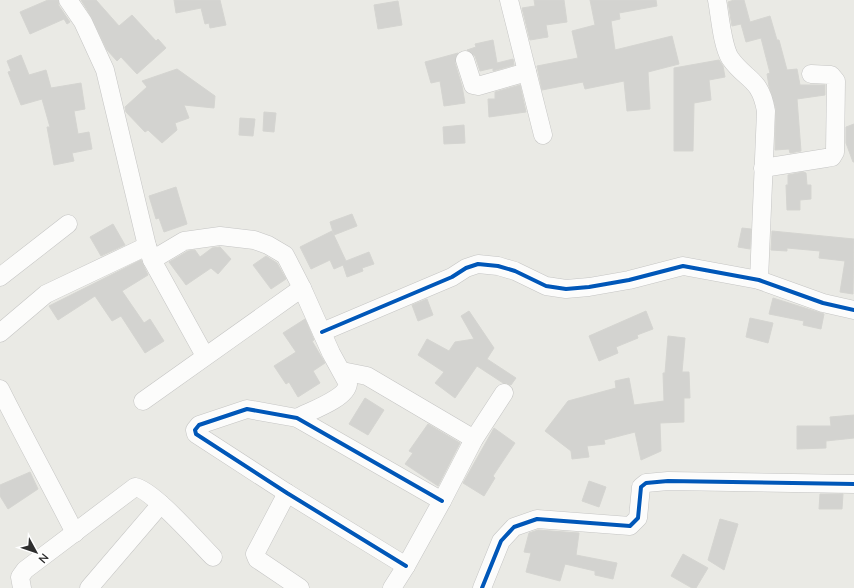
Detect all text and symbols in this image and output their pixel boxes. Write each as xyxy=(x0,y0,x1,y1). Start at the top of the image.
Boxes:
north arrow xyxy=(16,532,56,572)
text: N xyxy=(36,551,52,566)

